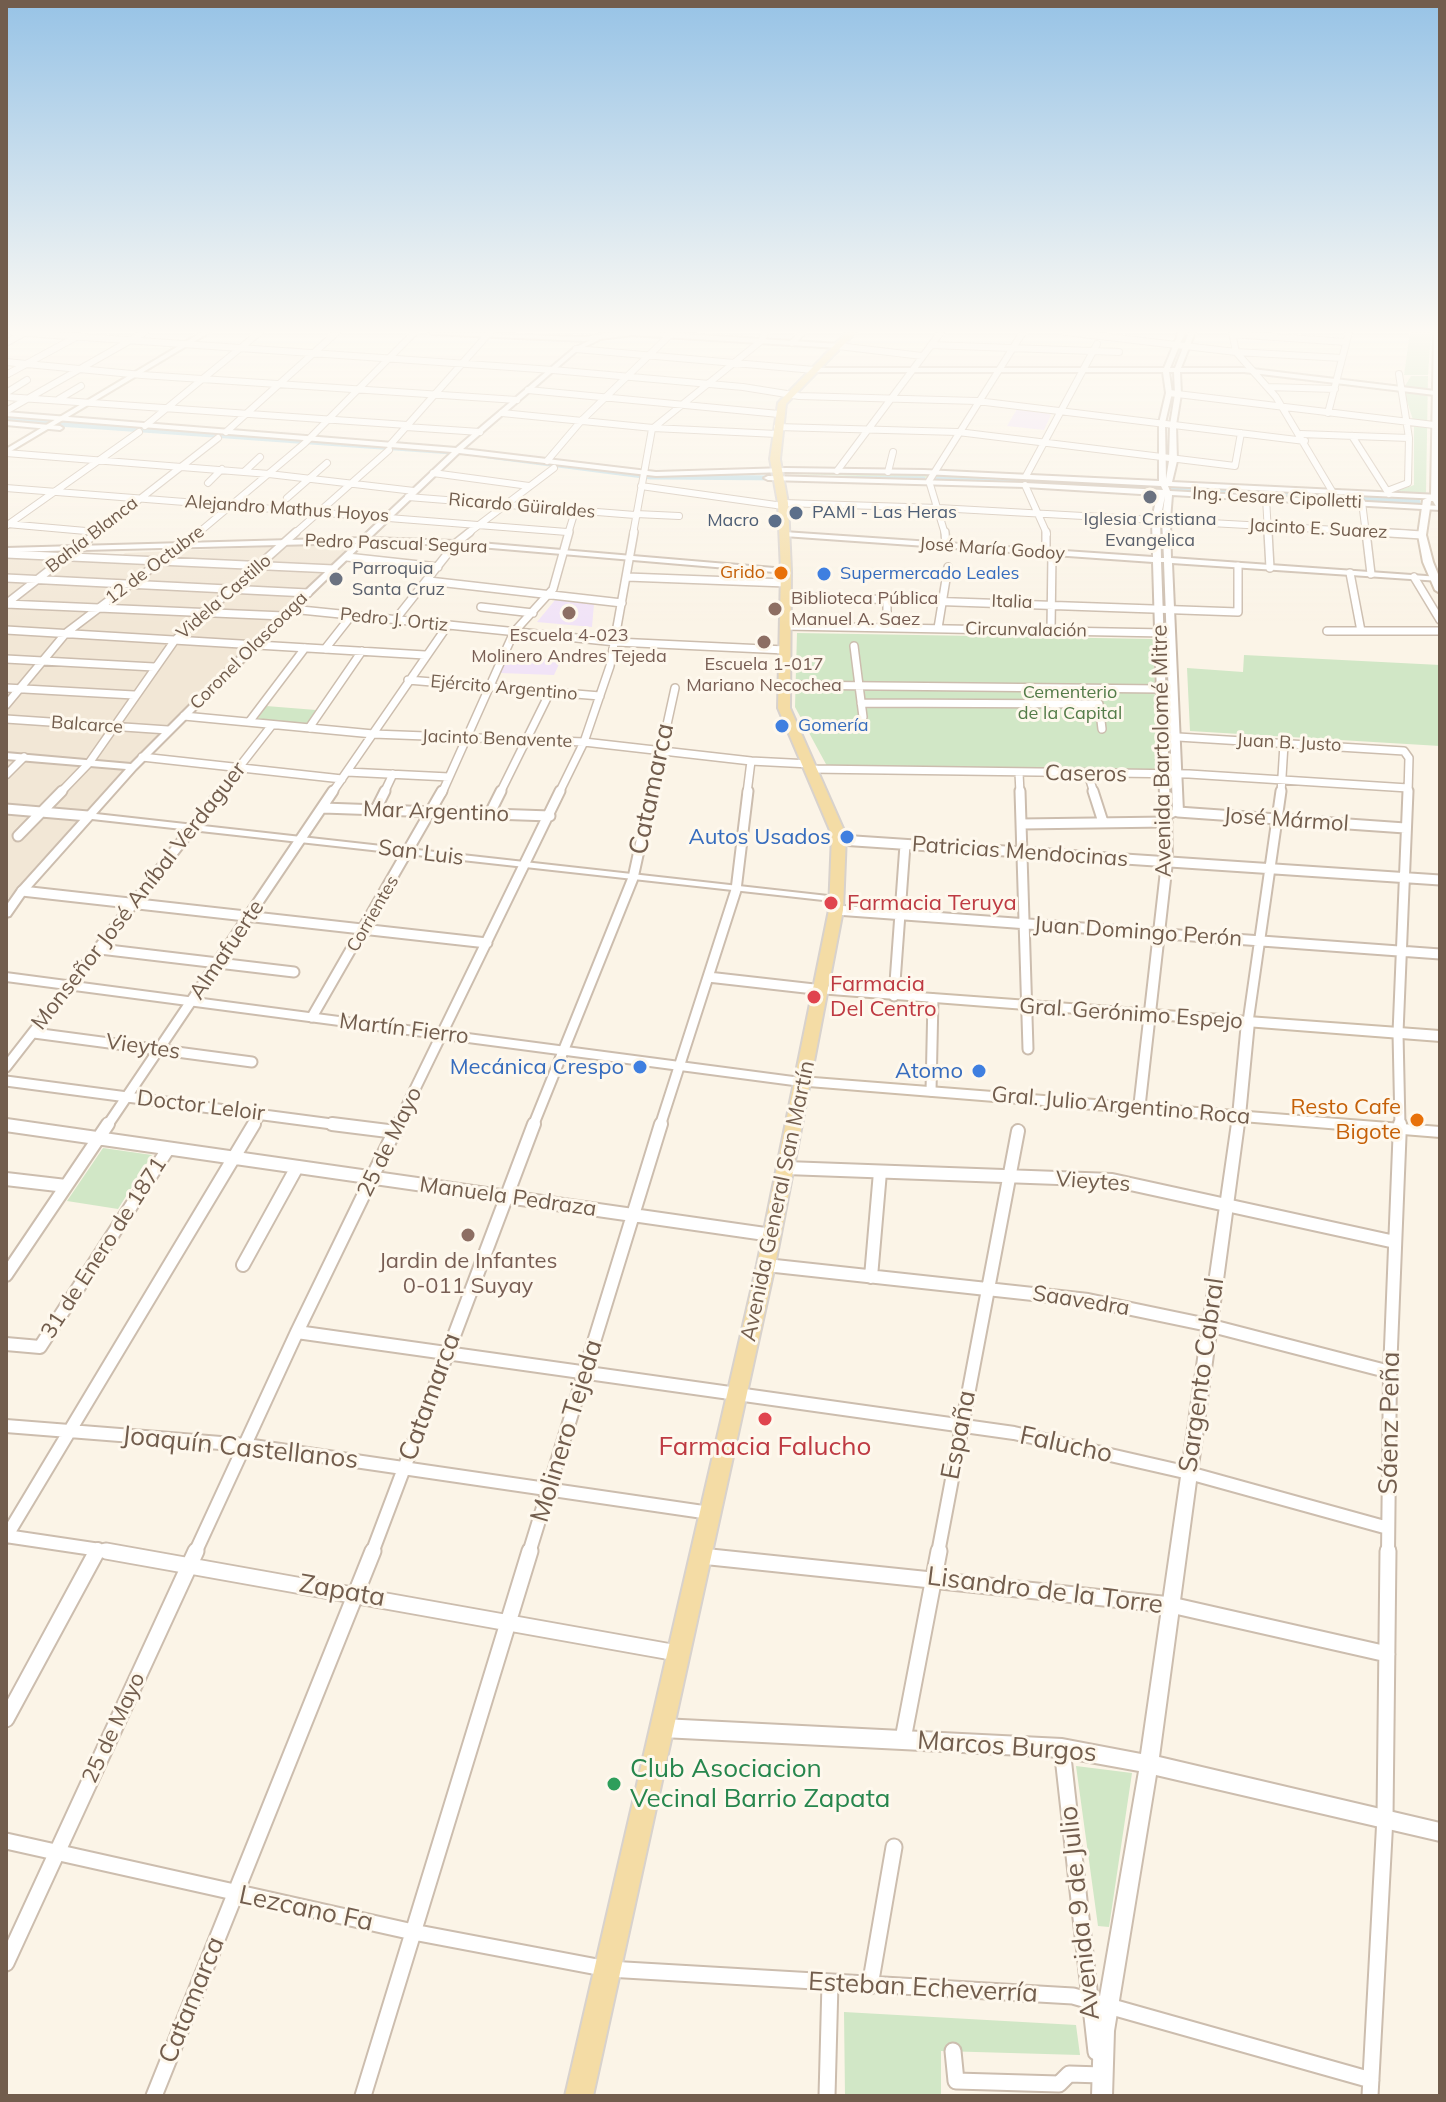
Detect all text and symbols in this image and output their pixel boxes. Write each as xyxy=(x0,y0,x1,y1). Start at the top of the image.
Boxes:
street label: Ing. Cesare Cipolletti xyxy=(1192,483,1362,513)
marker: Iglesia Cristiana Evangelica xyxy=(1141,488,1159,506)
street label: Ricardo Güiraldes xyxy=(448,489,596,523)
street label: Alejandro Mathus Hoyos xyxy=(184,491,390,527)
street label: Bahía Blanca xyxy=(42,492,142,578)
place label: PAMI - Las Heras xyxy=(812,502,957,524)
marker: PAMI - Las Heras xyxy=(787,504,805,522)
place label: Iglesia Cristiana Evangelica xyxy=(1083,509,1217,552)
place label: Macro xyxy=(707,510,759,532)
marker: Macro xyxy=(766,512,784,530)
street label: Jacinto E. Suarez xyxy=(1248,515,1388,543)
street label: 12 de Octubre xyxy=(101,521,209,609)
street label: Pedro Pascual Segura xyxy=(304,530,488,558)
street label: José María Godoy xyxy=(918,533,1066,565)
street label: Videla Castillo xyxy=(172,550,276,644)
place label: Parroquia Santa Cruz xyxy=(352,558,445,600)
place label: Grido xyxy=(720,562,765,584)
place label: Supermercado Leales xyxy=(840,563,1019,585)
marker: Grido xyxy=(772,564,790,582)
marker: Supermercado Leales xyxy=(815,565,833,583)
marker: Parroquia Santa Cruz xyxy=(327,570,345,588)
street label: Coronel Olascoaga xyxy=(186,588,312,714)
place label: Biblioteca Pública Manuel A. Saez xyxy=(791,588,938,630)
street label: Italia xyxy=(991,590,1033,614)
marker: Biblioteca Pública Manuel A. Saez xyxy=(766,600,784,618)
street label: Pedro J. Ortiz xyxy=(339,604,449,636)
marker: Escuela 4-023 Molinero Andres Tejeda xyxy=(560,604,578,622)
street label: Circunvalación xyxy=(965,618,1087,642)
street label: Avenida Bartolomé Mitre xyxy=(1147,624,1177,878)
place label: Escuela 4-023 Molinero Andres Tejeda xyxy=(471,625,667,668)
marker: Escuela 1-017 Mariano Necochea xyxy=(755,633,773,651)
place label: Escuela 1-017 Mariano Necochea xyxy=(686,654,842,696)
street label: Ejército Argentino xyxy=(429,671,579,705)
park label: Cementerio de la Capital xyxy=(1018,682,1122,724)
street label: Balcarce xyxy=(50,712,124,738)
place label: Gomería xyxy=(798,715,869,737)
marker: Gomería xyxy=(773,717,791,735)
street label: Catamarca xyxy=(623,720,681,858)
street label: Jacinto Benavente xyxy=(421,726,573,752)
street label: Juan B. Justo xyxy=(1236,729,1342,757)
street label: Monseñor José Aníbal Verdaguer xyxy=(26,757,252,1035)
street label: Caseros xyxy=(1045,760,1127,788)
street label: Mar Argentino xyxy=(362,796,510,828)
street label: José Mármol xyxy=(1222,802,1350,838)
place label: Autos Usados xyxy=(688,824,831,850)
marker: Autos Usados xyxy=(838,828,856,846)
street label: Patricias Mendocinas xyxy=(911,831,1129,873)
street label: San Luis xyxy=(377,835,465,871)
street label: Corrientes xyxy=(343,872,403,956)
place label: Farmacia Teruya xyxy=(847,890,1017,916)
marker: Farmacia Teruya xyxy=(822,894,840,912)
street label: Almafuerte xyxy=(184,895,270,1005)
street label: Juan Domingo Perón xyxy=(1033,912,1243,952)
place label: Farmacia Del Centro xyxy=(830,971,937,1022)
marker: Farmacia Del Centro xyxy=(805,988,823,1006)
street label: Gral. Gerónimo Espejo xyxy=(1018,993,1244,1035)
street label: Martín Fierro xyxy=(338,1008,470,1050)
street label: Vieytes xyxy=(104,1029,182,1065)
place label: Mecánica Crespo xyxy=(450,1054,624,1080)
marker: Mecánica Crespo xyxy=(631,1058,649,1076)
street label: Avenida General San Martín xyxy=(735,1058,821,1344)
place label: Atomo xyxy=(895,1058,963,1084)
marker: Atomo xyxy=(970,1062,988,1080)
street label: Gral. Julio Argentino Roca xyxy=(991,1082,1251,1130)
street label: 25 de Mayo xyxy=(352,1083,428,1201)
street label: Doctor Leloir xyxy=(136,1085,266,1127)
place label: Resto Cafe Bigote xyxy=(1290,1094,1401,1146)
marker: Resto Cafe Bigote xyxy=(1408,1111,1426,1129)
street label: 31 de Enero de 1871 xyxy=(36,1152,172,1344)
street label: Vieytes xyxy=(1055,1166,1131,1198)
street label: Manuela Pedraza xyxy=(418,1172,598,1222)
marker: Jardin de Infantes 0-011 Suyay xyxy=(459,1226,477,1244)
place label: Jardin de Infantes 0-011 Suyay xyxy=(379,1248,557,1300)
street label: Sargento Cabral xyxy=(1173,1276,1231,1474)
street label: Saavedra xyxy=(1031,1280,1131,1322)
street label: Catamarca xyxy=(392,1329,468,1465)
street label: Molinero Tejeda xyxy=(524,1336,610,1526)
street label: Sáenz Peña xyxy=(1373,1351,1407,1495)
street label: España xyxy=(935,1388,983,1482)
marker: Farmacia Falucho xyxy=(756,1410,774,1428)
street label: Joaquín Castellanos xyxy=(120,1420,360,1476)
street label: Falucho xyxy=(1017,1420,1115,1470)
place label: Farmacia Falucho xyxy=(659,1431,871,1463)
street label: Lisandro de la Torre xyxy=(925,1561,1165,1621)
street label: Zapata xyxy=(297,1568,387,1614)
street label: 25 de Mayo xyxy=(77,1668,151,1788)
street label: Marcos Burgos xyxy=(916,1725,1098,1769)
place label: Club Asociacion Vecinal Barrio Zapata xyxy=(630,1753,890,1814)
marker: Club Asociacion Vecinal Barrio Zapata xyxy=(605,1775,623,1793)
street label: Avenida 9 de Julio xyxy=(1053,1804,1107,2022)
street label: Lezcano Fa xyxy=(236,1880,376,1938)
street label: Catamarca xyxy=(152,1932,232,2068)
street label: Esteban Echeverría xyxy=(807,1966,1039,2010)

